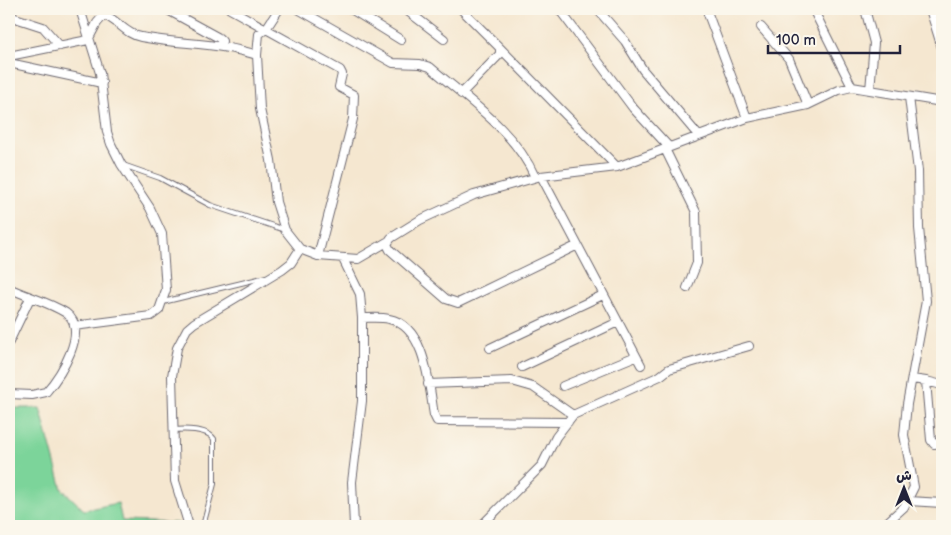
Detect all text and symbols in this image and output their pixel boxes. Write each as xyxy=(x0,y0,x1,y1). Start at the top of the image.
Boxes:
scale bar xyxy=(768,22,901,54)
text: 100 m xyxy=(776,31,816,50)
north arrow xyxy=(878,462,928,512)
text: ش xyxy=(896,467,912,484)

